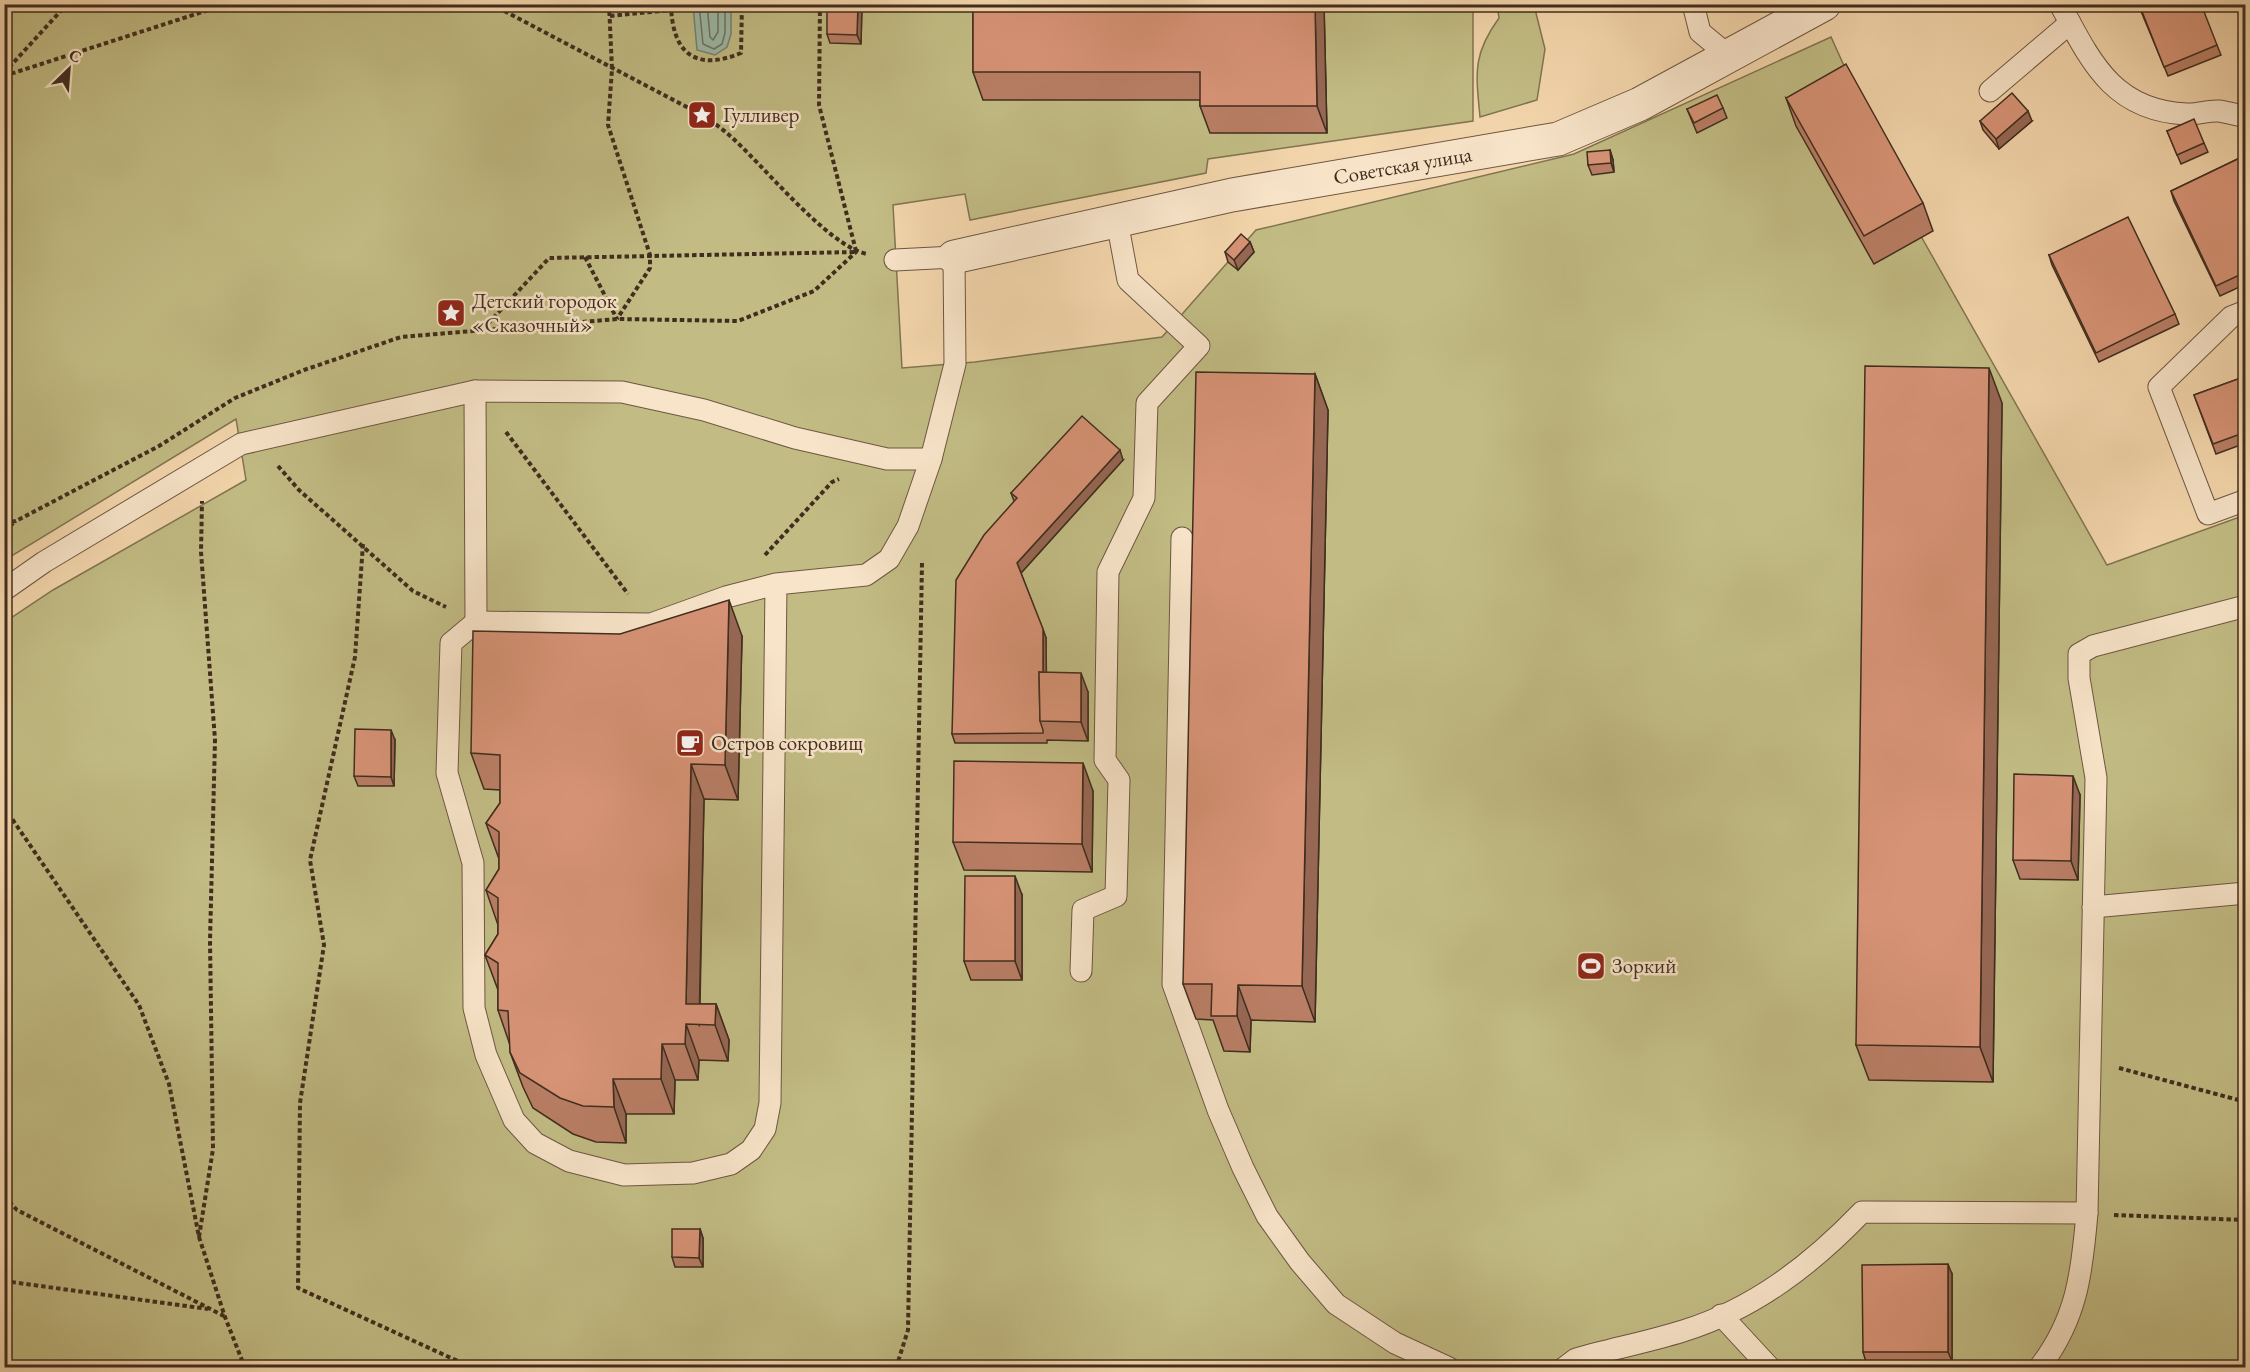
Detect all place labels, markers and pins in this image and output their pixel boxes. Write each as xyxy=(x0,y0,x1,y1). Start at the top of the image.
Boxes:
place icon: Гулливер xyxy=(686,99,718,131)
place label: Гулливер xyxy=(723,101,800,128)
place label: Детский городок «Сказочный» xyxy=(472,287,617,338)
place icon: Детский городок «Сказочный» xyxy=(435,297,467,329)
cafe icon: Остров сокровищ xyxy=(674,727,706,759)
place label: Остров сокровищ xyxy=(711,729,863,756)
sports icon: Зоркий xyxy=(1575,950,1607,982)
place label: Зоркий xyxy=(1612,952,1676,979)

